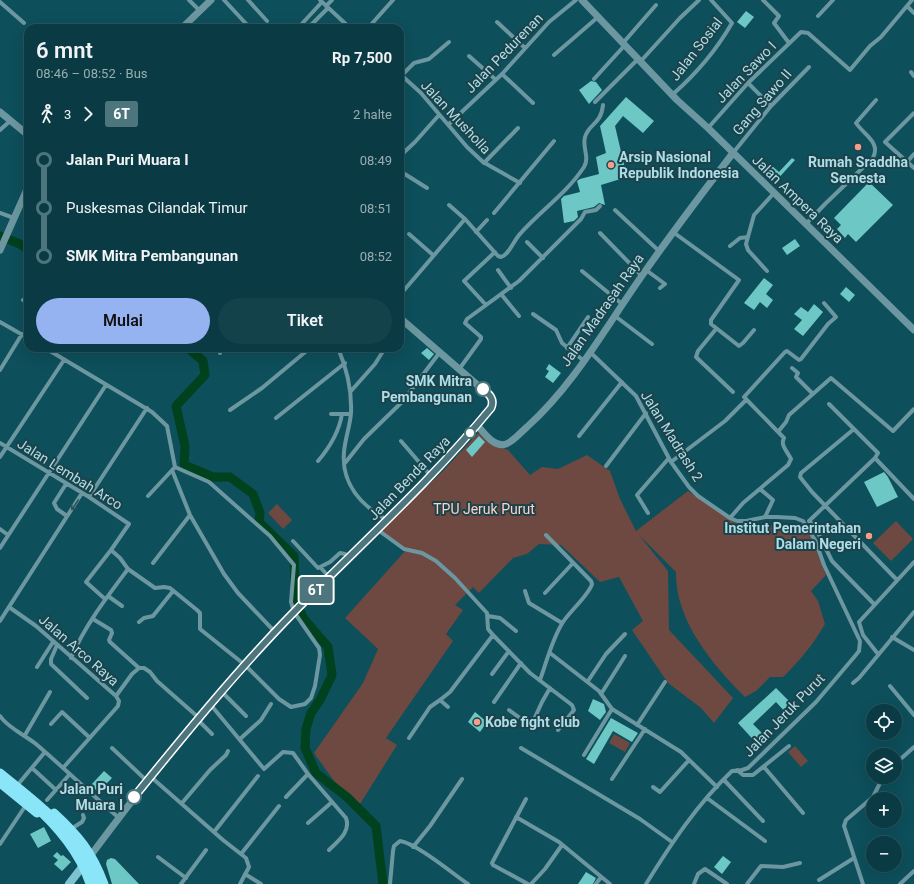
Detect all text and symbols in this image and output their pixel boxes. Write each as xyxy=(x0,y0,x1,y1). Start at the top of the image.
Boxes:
street label: Jalan Pedurenan xyxy=(462,10,546,96)
street label: Jalan Sosial xyxy=(666,14,726,84)
text: 6 mnt xyxy=(36,38,93,63)
street label: Jalan Sawo I xyxy=(713,38,779,106)
text: Rp 7,500 xyxy=(332,49,392,67)
text: 08:46 – 08:52 · Bus xyxy=(36,66,148,81)
street label: Gang Sawo II xyxy=(729,66,795,138)
street label: Jalan Musholla xyxy=(418,77,494,157)
icon: walk xyxy=(36,103,58,125)
icon: forward xyxy=(77,103,99,125)
text: 6T xyxy=(113,106,130,122)
text: 3 xyxy=(64,107,71,122)
text: 2 halte xyxy=(353,107,392,122)
marker: Rumah Sraddha Semesta xyxy=(853,142,863,152)
place label: Arsip Nasional Republik Indonesia xyxy=(619,149,740,181)
text: Jalan Puri Muara I xyxy=(66,151,189,169)
street label: Jalan Ampera Raya xyxy=(749,152,847,246)
text: 08:49 xyxy=(360,153,392,168)
place label: Rumah Sraddha Semesta xyxy=(808,154,908,186)
marker: Arsip Nasional Republik Indonesia xyxy=(606,160,616,170)
text: Puskesmas Cilandak Timur xyxy=(66,199,248,217)
text: 08:51 xyxy=(360,201,392,216)
text: SMK Mitra Pembangunan xyxy=(66,247,238,265)
text: 08:52 xyxy=(360,249,392,264)
street label: Jalan Madrasah Raya xyxy=(557,251,647,369)
button: Mulai xyxy=(36,298,210,344)
button: Tiket xyxy=(218,298,392,344)
place label: SMK Mitra Pembangunan xyxy=(381,373,472,405)
marker: SMK Mitra Pembangunan xyxy=(475,381,491,397)
street label: Jalan Madrash 2 xyxy=(638,388,706,484)
unlabelled marker xyxy=(464,427,476,439)
street label: Jalan Benda Raya xyxy=(365,433,453,523)
street label: Jalan Lembah Arco xyxy=(15,435,125,513)
one-way arrow xyxy=(71,499,79,510)
park label: TPU Jeruk Purut xyxy=(433,501,535,517)
place label: Institut Pemerintahan Dalam Negeri xyxy=(724,520,861,552)
marker: Institut Pemerintahan Dalam Negeri xyxy=(864,531,874,541)
line badge: 6T xyxy=(298,577,334,603)
text: 6T xyxy=(308,582,324,598)
street label: Jalan Arco Raya xyxy=(36,611,122,689)
street label: Jalan Jeruk Purut xyxy=(740,670,828,760)
map controls xyxy=(866,704,902,872)
button: locate xyxy=(866,704,902,740)
place label: Kobe fight club xyxy=(485,714,580,730)
marker: Kobe fight club xyxy=(472,717,482,727)
button: layers xyxy=(866,748,902,784)
place label: Jalan Puri Muara I xyxy=(59,781,123,813)
marker: Jalan Puri Muara I xyxy=(126,789,142,805)
button: + xyxy=(866,792,902,828)
button: − xyxy=(866,836,902,872)

